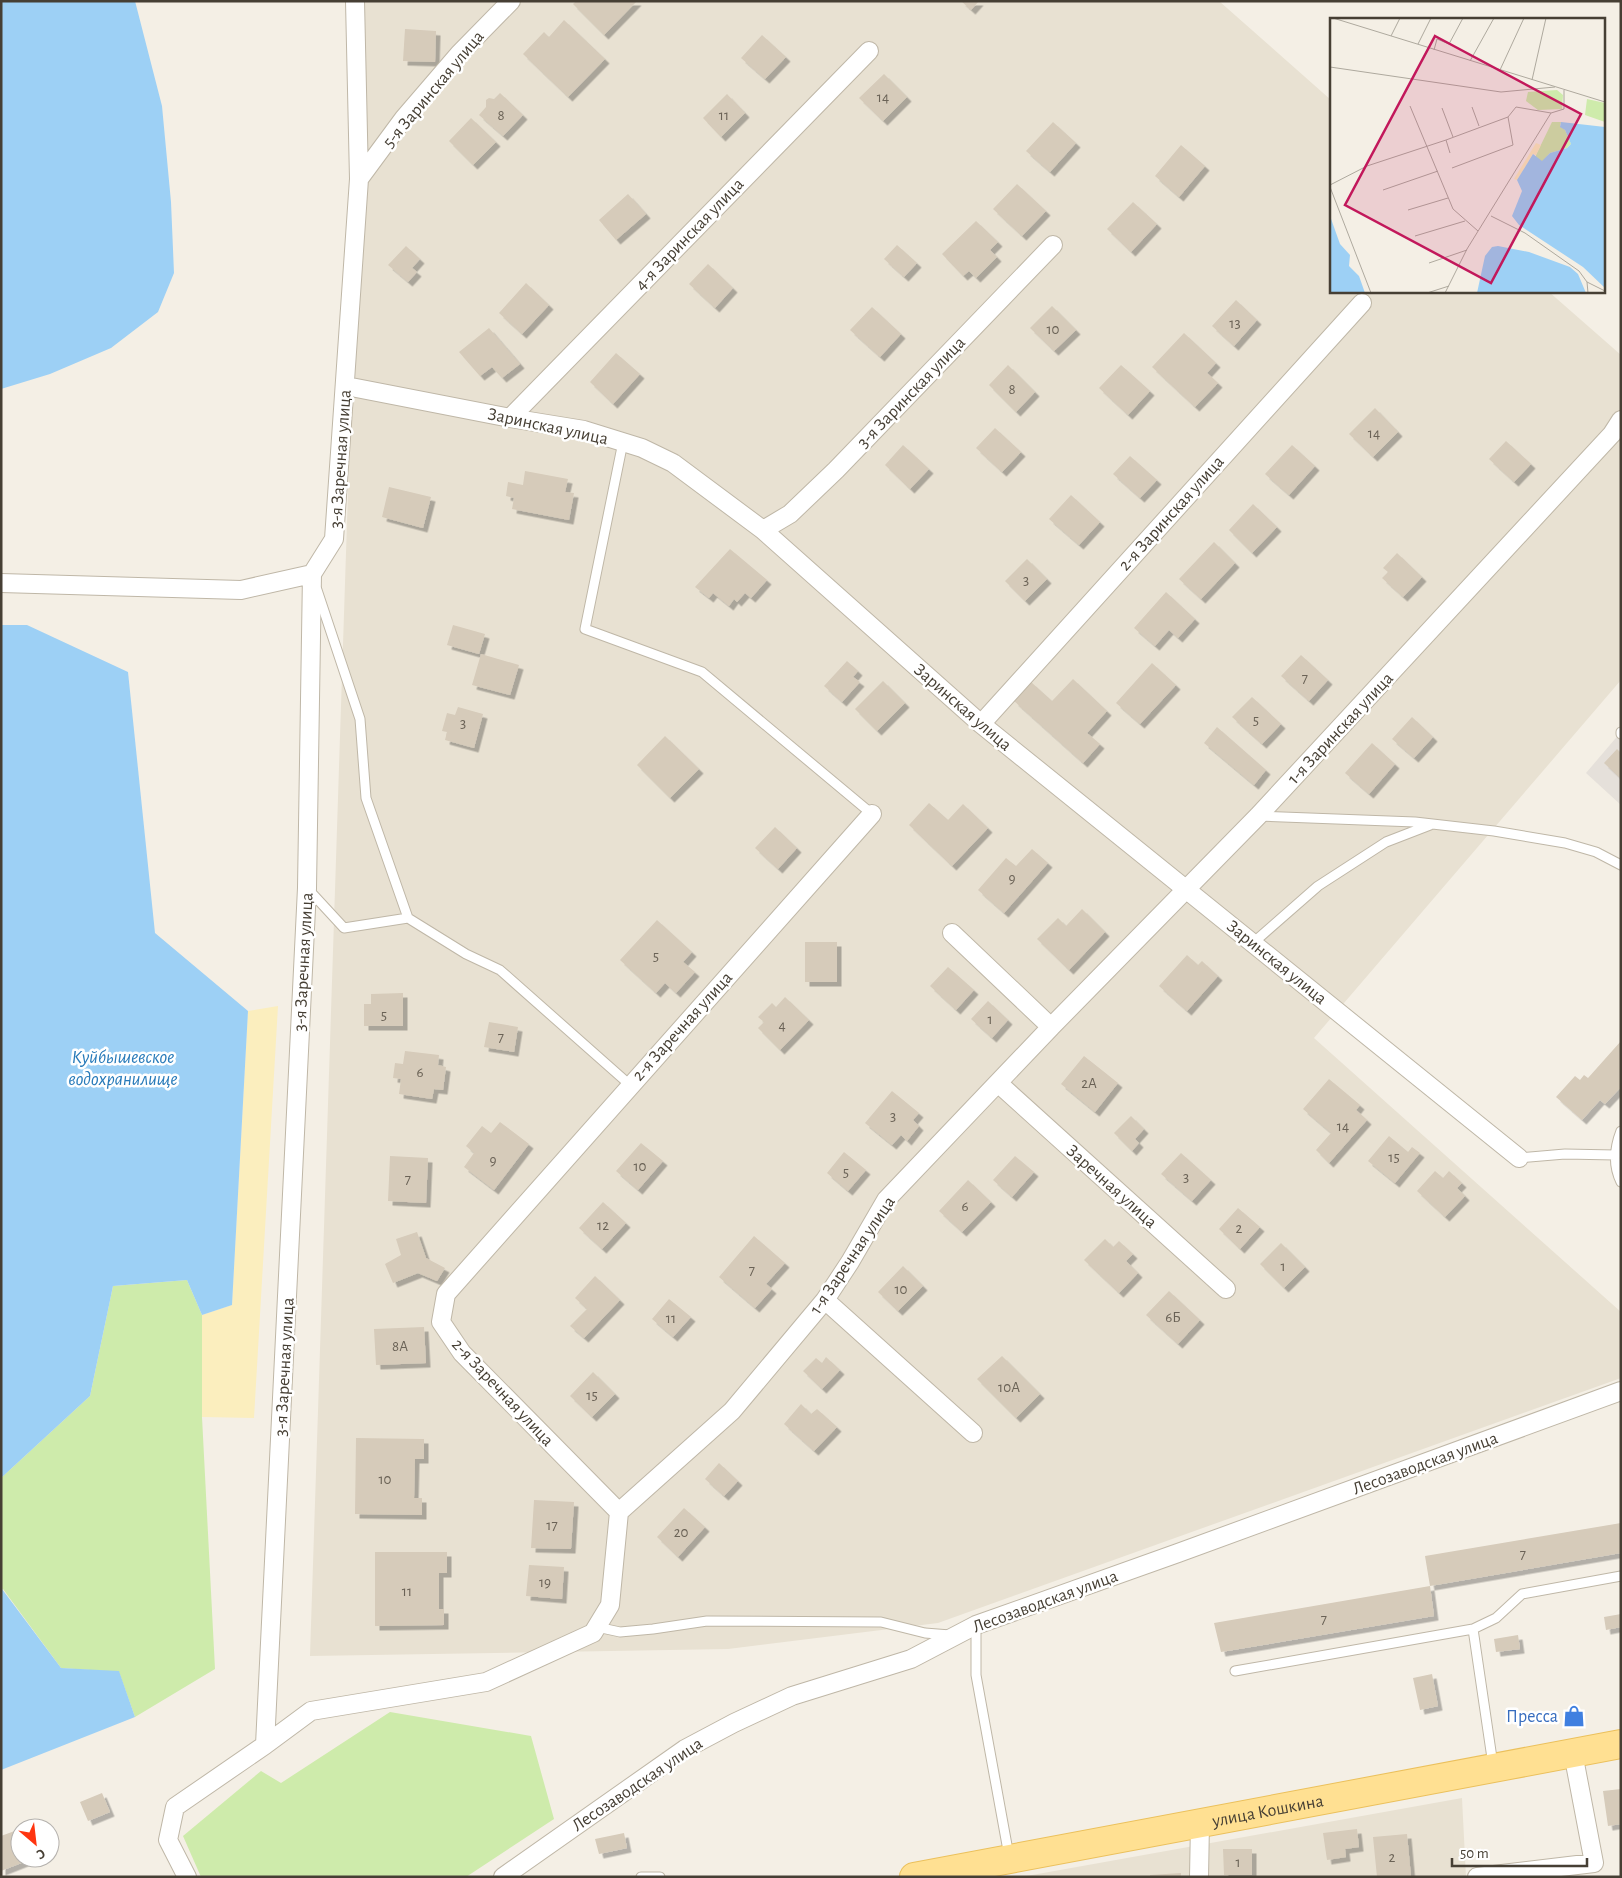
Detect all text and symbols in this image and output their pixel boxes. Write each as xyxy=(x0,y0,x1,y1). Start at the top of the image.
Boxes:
inset map xyxy=(1330,18,1604,292)
street label: 5-я Заринская улица xyxy=(380,28,488,152)
house number: 14 xyxy=(877,90,889,105)
house number: 8 xyxy=(497,108,505,123)
house number: 11 xyxy=(719,108,729,123)
street label: 4-я Заринская улица xyxy=(632,175,748,294)
house number: 13 xyxy=(1229,316,1241,331)
house number: 10 xyxy=(1046,322,1060,337)
street label: 3-я Заринская улица xyxy=(854,334,969,452)
house number: 8 xyxy=(1008,382,1016,397)
street label: 3-я Заречная улица xyxy=(327,389,355,529)
street label: Заринская улица xyxy=(486,405,610,449)
house number: 14 xyxy=(1368,426,1380,441)
street label: 2-я Заринская улица xyxy=(1116,453,1228,575)
house number: 3 xyxy=(1023,573,1029,588)
street label: Заринская улица xyxy=(910,661,1015,755)
street label: 1-я Заринская улица xyxy=(1285,669,1397,788)
house number: 7 xyxy=(1302,671,1308,686)
house number: 5 xyxy=(1253,713,1259,728)
house number: 3 xyxy=(460,716,466,731)
house number: 9 xyxy=(1008,871,1016,886)
street label: 3-я Заречная улица xyxy=(291,892,317,1032)
street label: Заринская улица xyxy=(1223,917,1330,1008)
house number: 5 xyxy=(653,949,659,964)
street label: 2-я Заречная улица xyxy=(629,969,736,1085)
house number: 5 xyxy=(381,1008,387,1023)
house number: 1 xyxy=(987,1012,993,1027)
house number: 4 xyxy=(778,1018,786,1033)
house number: 7 xyxy=(498,1030,504,1045)
water label: Куйбышевское водохранилище xyxy=(68,1048,178,1089)
house number: 6 xyxy=(416,1065,424,1080)
house number: 2А xyxy=(1081,1076,1097,1091)
house number: 3 xyxy=(890,1109,896,1124)
house number: 14 xyxy=(1337,1119,1349,1134)
street label: Заречная улица xyxy=(1063,1142,1160,1232)
house number: 15 xyxy=(1388,1150,1400,1165)
house number: 9 xyxy=(489,1153,497,1168)
house number: 10 xyxy=(633,1159,647,1174)
house number: 5 xyxy=(843,1165,849,1180)
house number: 3 xyxy=(1183,1170,1189,1185)
house number: 7 xyxy=(405,1172,411,1187)
street label: 1-я Заречная улица xyxy=(807,1193,899,1318)
house number: 6 xyxy=(961,1199,969,1214)
house number: 12 xyxy=(597,1218,609,1233)
house number: 2 xyxy=(1236,1221,1243,1236)
house number: 1 xyxy=(1280,1259,1286,1274)
house number: 7 xyxy=(749,1263,755,1278)
house number: 10 xyxy=(894,1282,908,1297)
street label: 3-я Заречная улица xyxy=(272,1297,298,1437)
house number: 6Б xyxy=(1165,1310,1181,1325)
house number: 11 xyxy=(666,1311,676,1326)
street label: 2-я Заречная улица xyxy=(448,1335,557,1450)
house number: 8А xyxy=(392,1339,408,1354)
house number: 10А xyxy=(998,1380,1020,1395)
house number: 15 xyxy=(586,1388,598,1403)
street label: Лесозаводская улица xyxy=(1350,1429,1500,1499)
house number: 10 xyxy=(378,1472,392,1487)
house number: 17 xyxy=(546,1518,558,1533)
house number: 20 xyxy=(674,1525,688,1540)
house number: 7 xyxy=(1520,1547,1526,1562)
street label: Лесозаводская улица xyxy=(970,1567,1120,1637)
house number: 19 xyxy=(539,1575,551,1590)
house number: 11 xyxy=(402,1584,412,1599)
house number: 7 xyxy=(1321,1612,1327,1627)
shop icon: Пресса xyxy=(1561,1703,1587,1729)
place label: Пресса xyxy=(1506,1708,1558,1726)
street label: Лесозаводская улица xyxy=(569,1735,706,1835)
street label: улица Кошкина xyxy=(1210,1792,1325,1831)
north arrow xyxy=(10,1818,60,1868)
scale bar xyxy=(1452,1836,1587,1868)
text: С xyxy=(34,1846,47,1862)
text: 50 m xyxy=(1460,1846,1489,1861)
house number: 2 xyxy=(1389,1850,1396,1865)
house number: 1 xyxy=(1235,1855,1241,1870)

